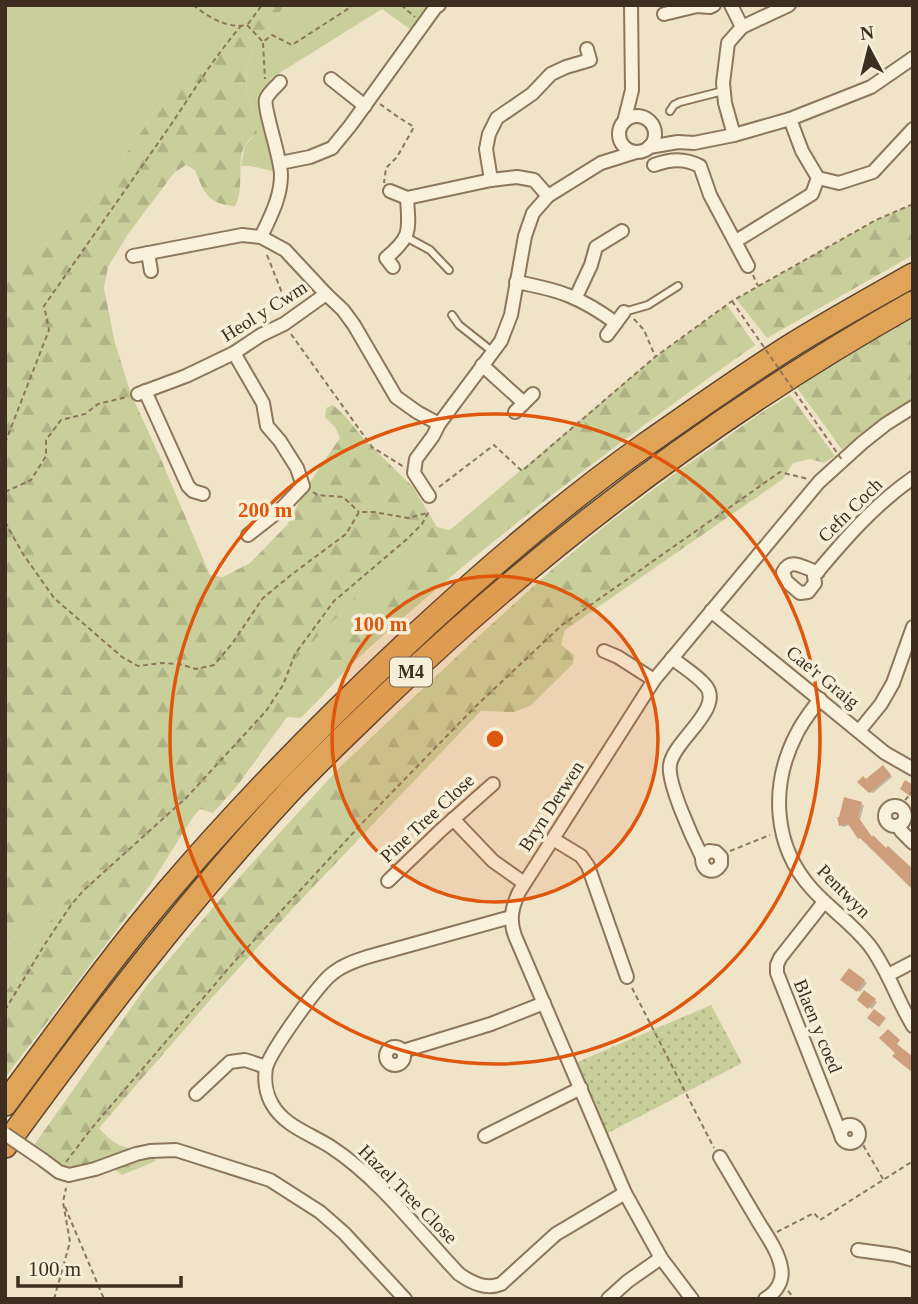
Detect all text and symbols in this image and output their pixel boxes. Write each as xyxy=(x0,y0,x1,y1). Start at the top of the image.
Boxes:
north arrow xyxy=(834,14,904,84)
text: N xyxy=(859,21,875,44)
street label: Heol y Cwm xyxy=(217,276,311,346)
street label: Cefn Coch xyxy=(814,473,887,546)
text: 200 m xyxy=(238,498,293,522)
text: 100 m xyxy=(353,612,408,636)
street label: Cae'r Graig xyxy=(782,641,864,713)
road number: M4 xyxy=(390,658,432,686)
centre of rings xyxy=(483,727,507,751)
street label: Bryn Derwen xyxy=(514,757,588,855)
street label: Pine Tree Close xyxy=(376,769,478,867)
street label: Pentwyn xyxy=(813,860,875,922)
street label: Blaen y coed xyxy=(790,976,846,1076)
street label: Hazel Tree Close xyxy=(354,1140,462,1248)
scale bar xyxy=(18,1244,180,1288)
text: 100 m xyxy=(28,1257,81,1281)

